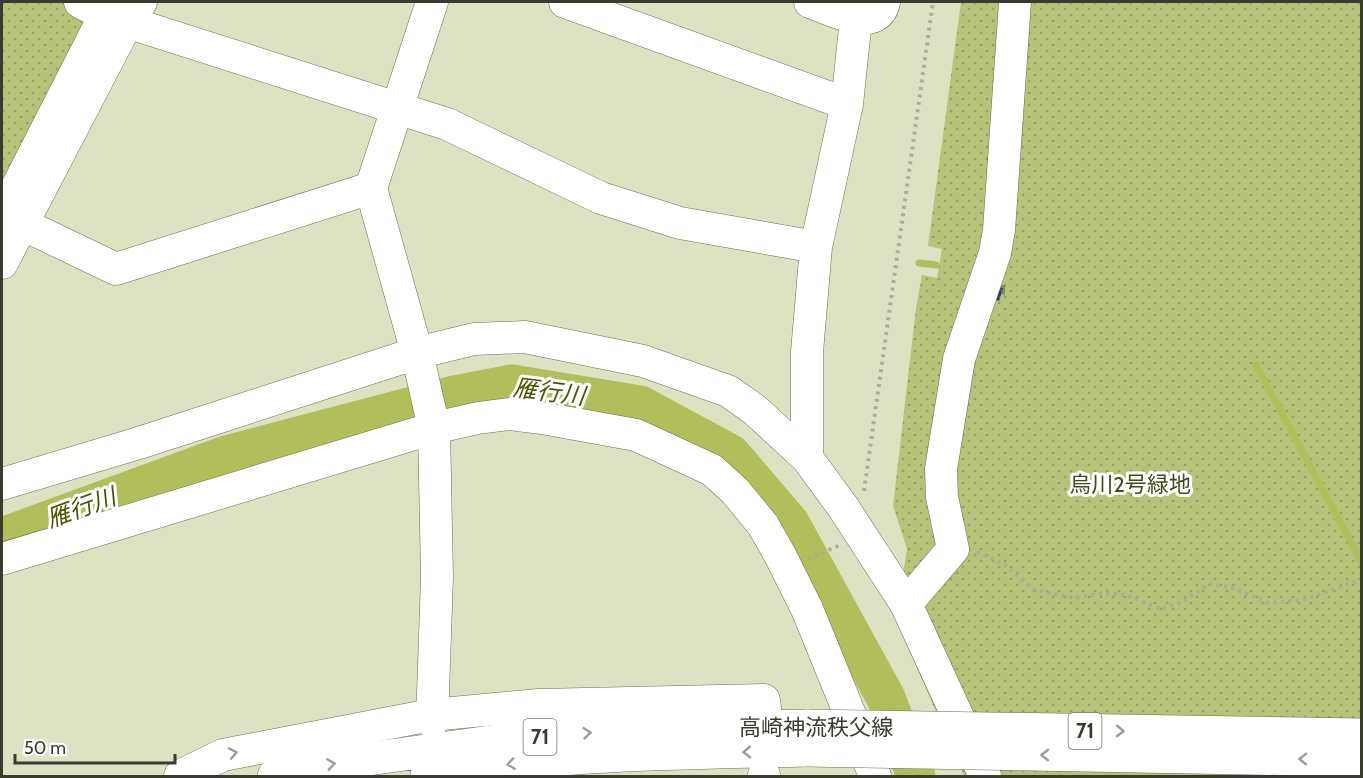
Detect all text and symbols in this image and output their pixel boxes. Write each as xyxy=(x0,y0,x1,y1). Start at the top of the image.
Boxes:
water label: 雁行川 xyxy=(512,373,590,411)
park label: 烏川2号緑地 xyxy=(1069,471,1191,498)
water label: 雁行川 xyxy=(42,481,122,533)
road number: 71 xyxy=(1068,713,1102,749)
street label: 高崎神流秩父線 xyxy=(739,714,893,741)
road number: 71 xyxy=(524,719,556,755)
one-way arrow xyxy=(1115,725,1124,737)
one-way arrow xyxy=(582,726,591,739)
scale bar xyxy=(15,727,176,765)
text: 50 m xyxy=(24,737,66,759)
one-way arrow xyxy=(743,745,752,758)
one-way arrow xyxy=(228,747,238,760)
one-way arrow xyxy=(1041,748,1050,761)
one-way arrow xyxy=(1299,753,1308,765)
one-way arrow xyxy=(326,758,335,770)
one-way arrow xyxy=(506,758,515,770)

